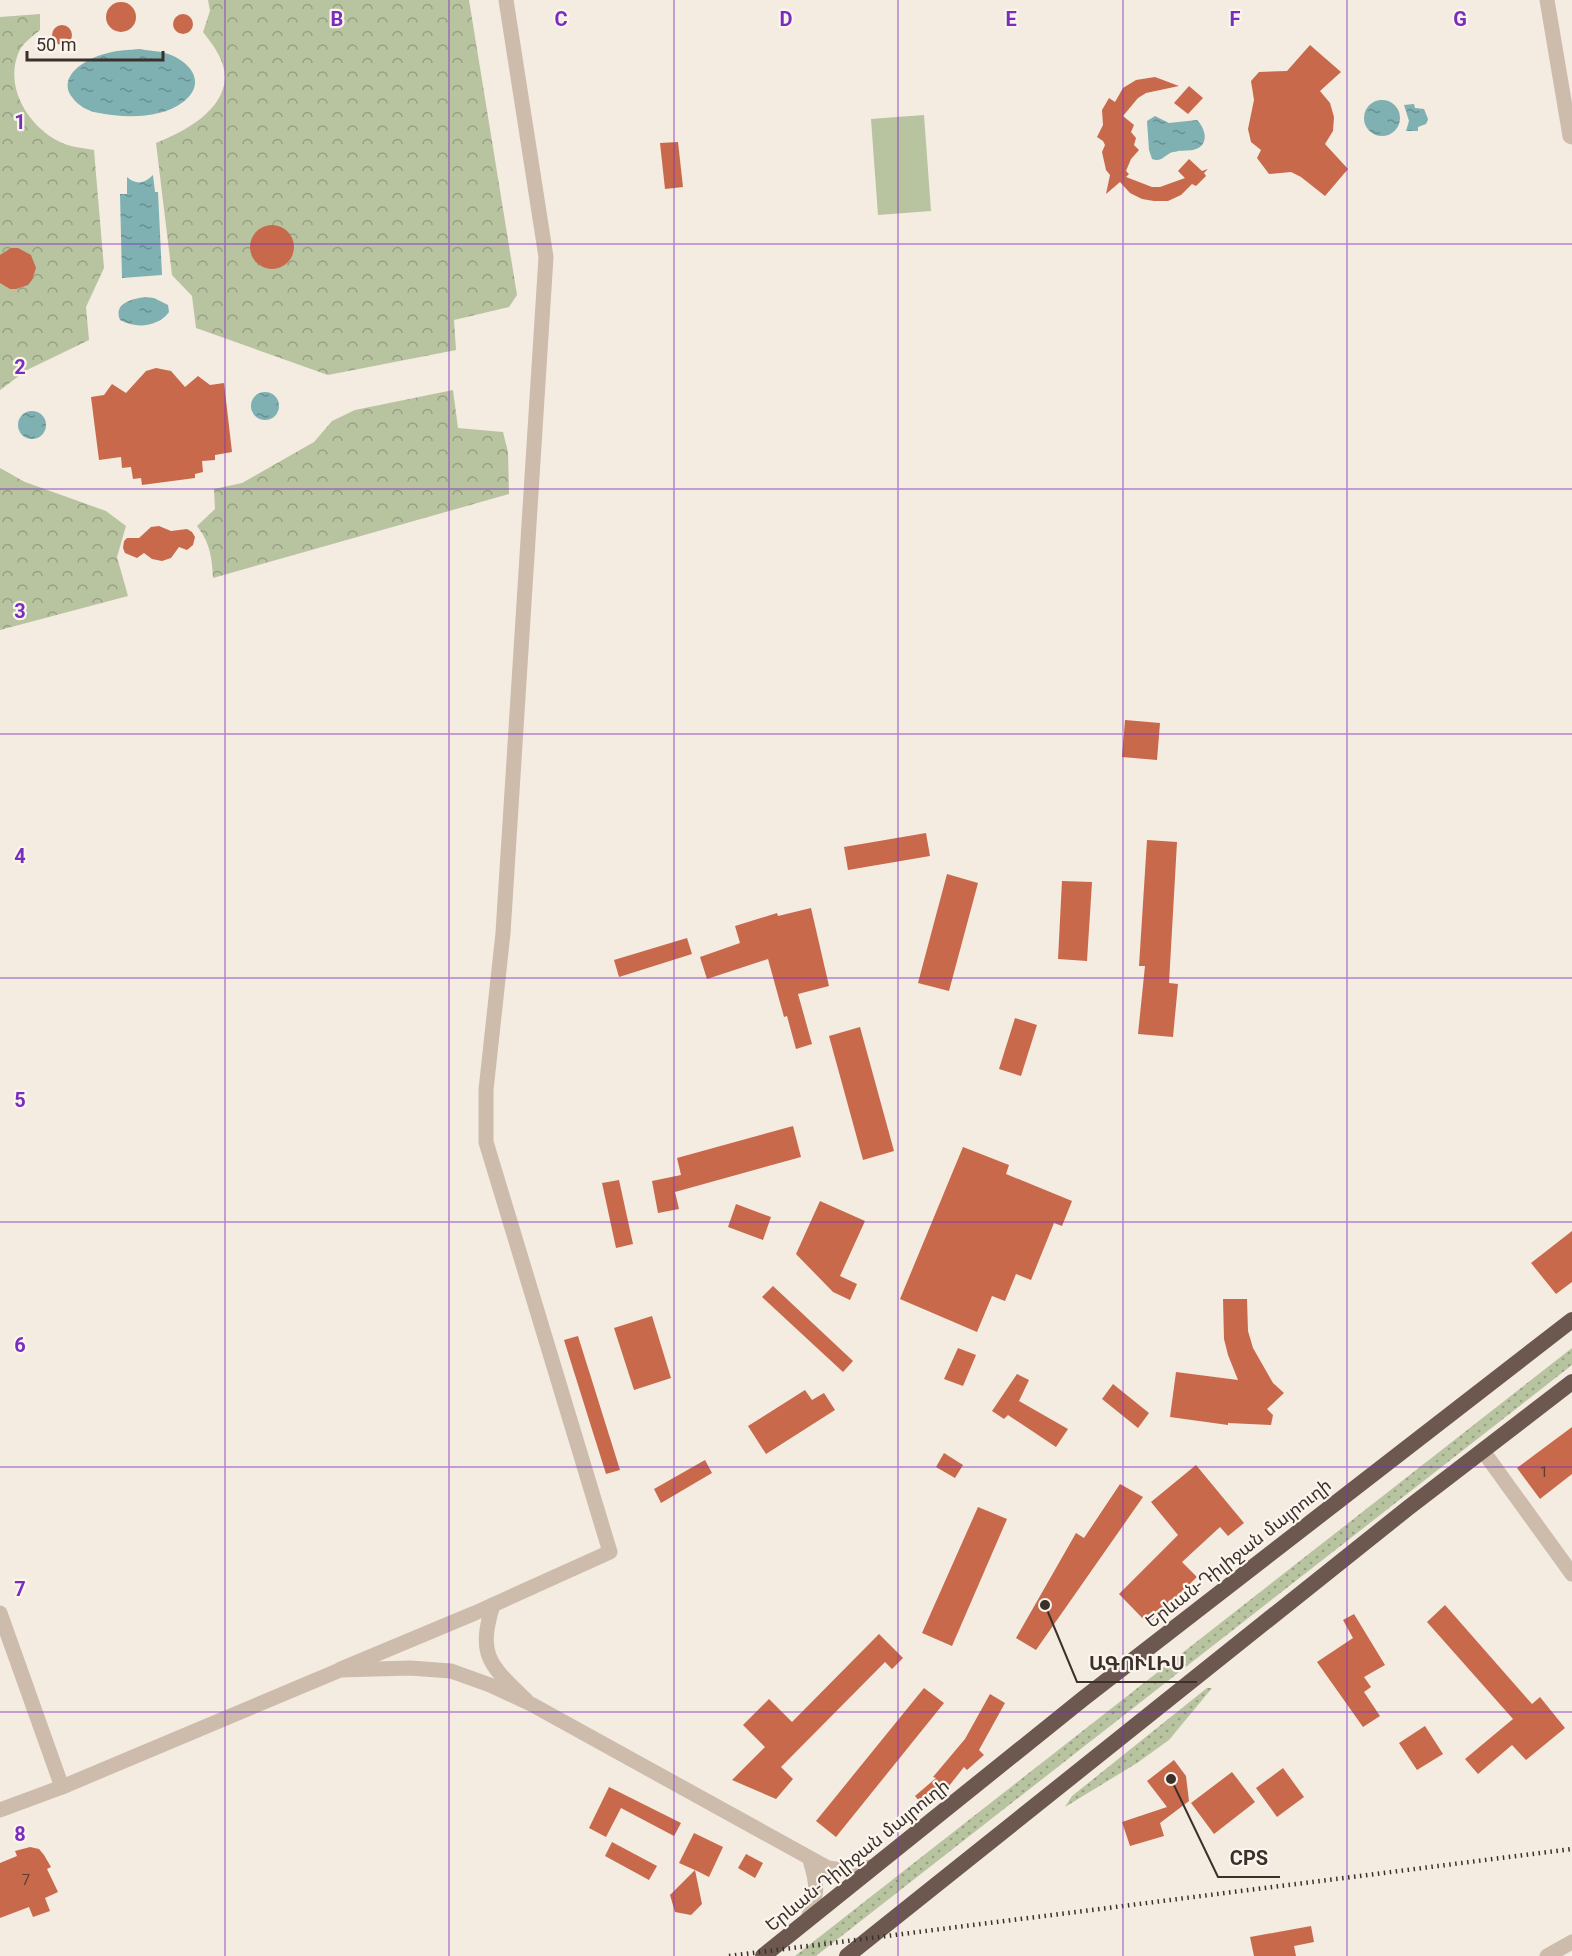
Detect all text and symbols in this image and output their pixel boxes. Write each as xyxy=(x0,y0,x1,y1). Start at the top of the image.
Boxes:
text: B xyxy=(331,7,343,31)
text: C xyxy=(554,7,568,31)
text: D xyxy=(780,7,793,31)
text: E xyxy=(1005,7,1017,31)
text: F xyxy=(1230,7,1241,31)
text: G xyxy=(1453,7,1467,31)
scale bar xyxy=(27,24,164,62)
text: 50 m xyxy=(36,34,76,55)
text: 1 xyxy=(14,110,26,134)
text: 2 xyxy=(14,355,26,379)
text: 3 xyxy=(14,599,26,623)
text: 4 xyxy=(14,844,26,868)
text: 5 xyxy=(14,1088,26,1112)
text: 6 xyxy=(14,1333,26,1357)
house number: 1 xyxy=(1540,1463,1548,1481)
street label: Երևան-Դիլիջան մայրուղի xyxy=(1141,1474,1335,1632)
text: 7 xyxy=(14,1577,26,1601)
callout: ԱԳՈՒԼԻՍ xyxy=(1077,1644,1197,1682)
text: ԱԳՈՒԼԻՍ xyxy=(1089,1651,1185,1675)
street label: Երևան-Դիլիջան մայրուղի xyxy=(761,1775,953,1935)
text: 8 xyxy=(14,1822,26,1846)
callout: CPS xyxy=(1218,1839,1280,1877)
text: CPS xyxy=(1230,1846,1268,1870)
house number: 7 xyxy=(22,1871,30,1889)

